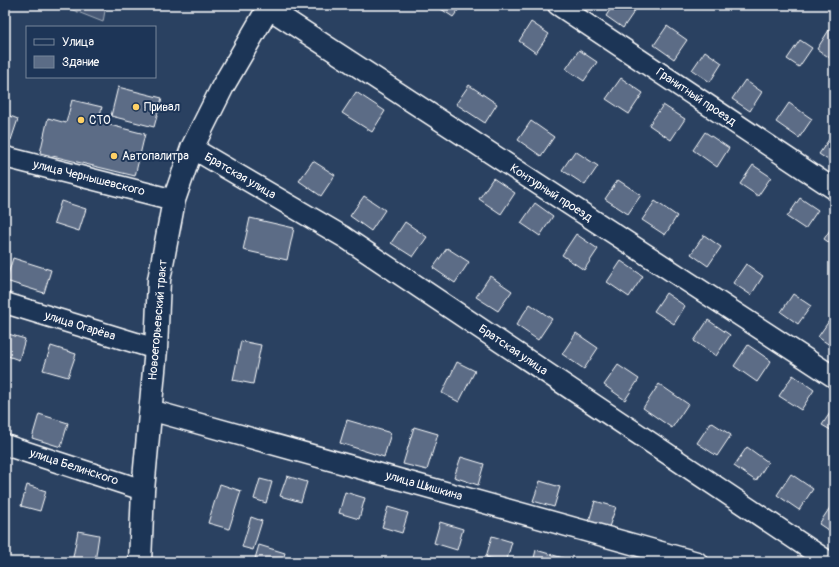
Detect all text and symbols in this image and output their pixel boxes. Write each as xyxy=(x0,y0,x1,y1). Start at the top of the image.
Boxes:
legend xyxy=(26,26,156,78)
text: Улица xyxy=(62,35,94,50)
text: Здание xyxy=(62,55,99,70)
street label: Гранитный проезд xyxy=(653,65,740,130)
place label: Привал xyxy=(144,100,180,115)
marker: Привал xyxy=(131,102,141,112)
place label: СТО xyxy=(89,113,111,128)
marker: СТО xyxy=(76,115,86,125)
place label: Автопалитра xyxy=(122,149,189,164)
street label: Братская улица xyxy=(201,149,279,203)
marker: Автопалитра xyxy=(109,151,119,161)
street label: улица Чернышевского xyxy=(31,157,147,199)
street label: Контурный проезд xyxy=(507,161,596,226)
street label: Новоегорьевский тракт xyxy=(145,259,171,381)
street label: улица Огарёва xyxy=(42,308,118,344)
street label: Братская улица xyxy=(475,321,551,379)
street label: улица Белинского xyxy=(27,445,121,489)
street label: улица Шишкина xyxy=(383,468,465,504)

